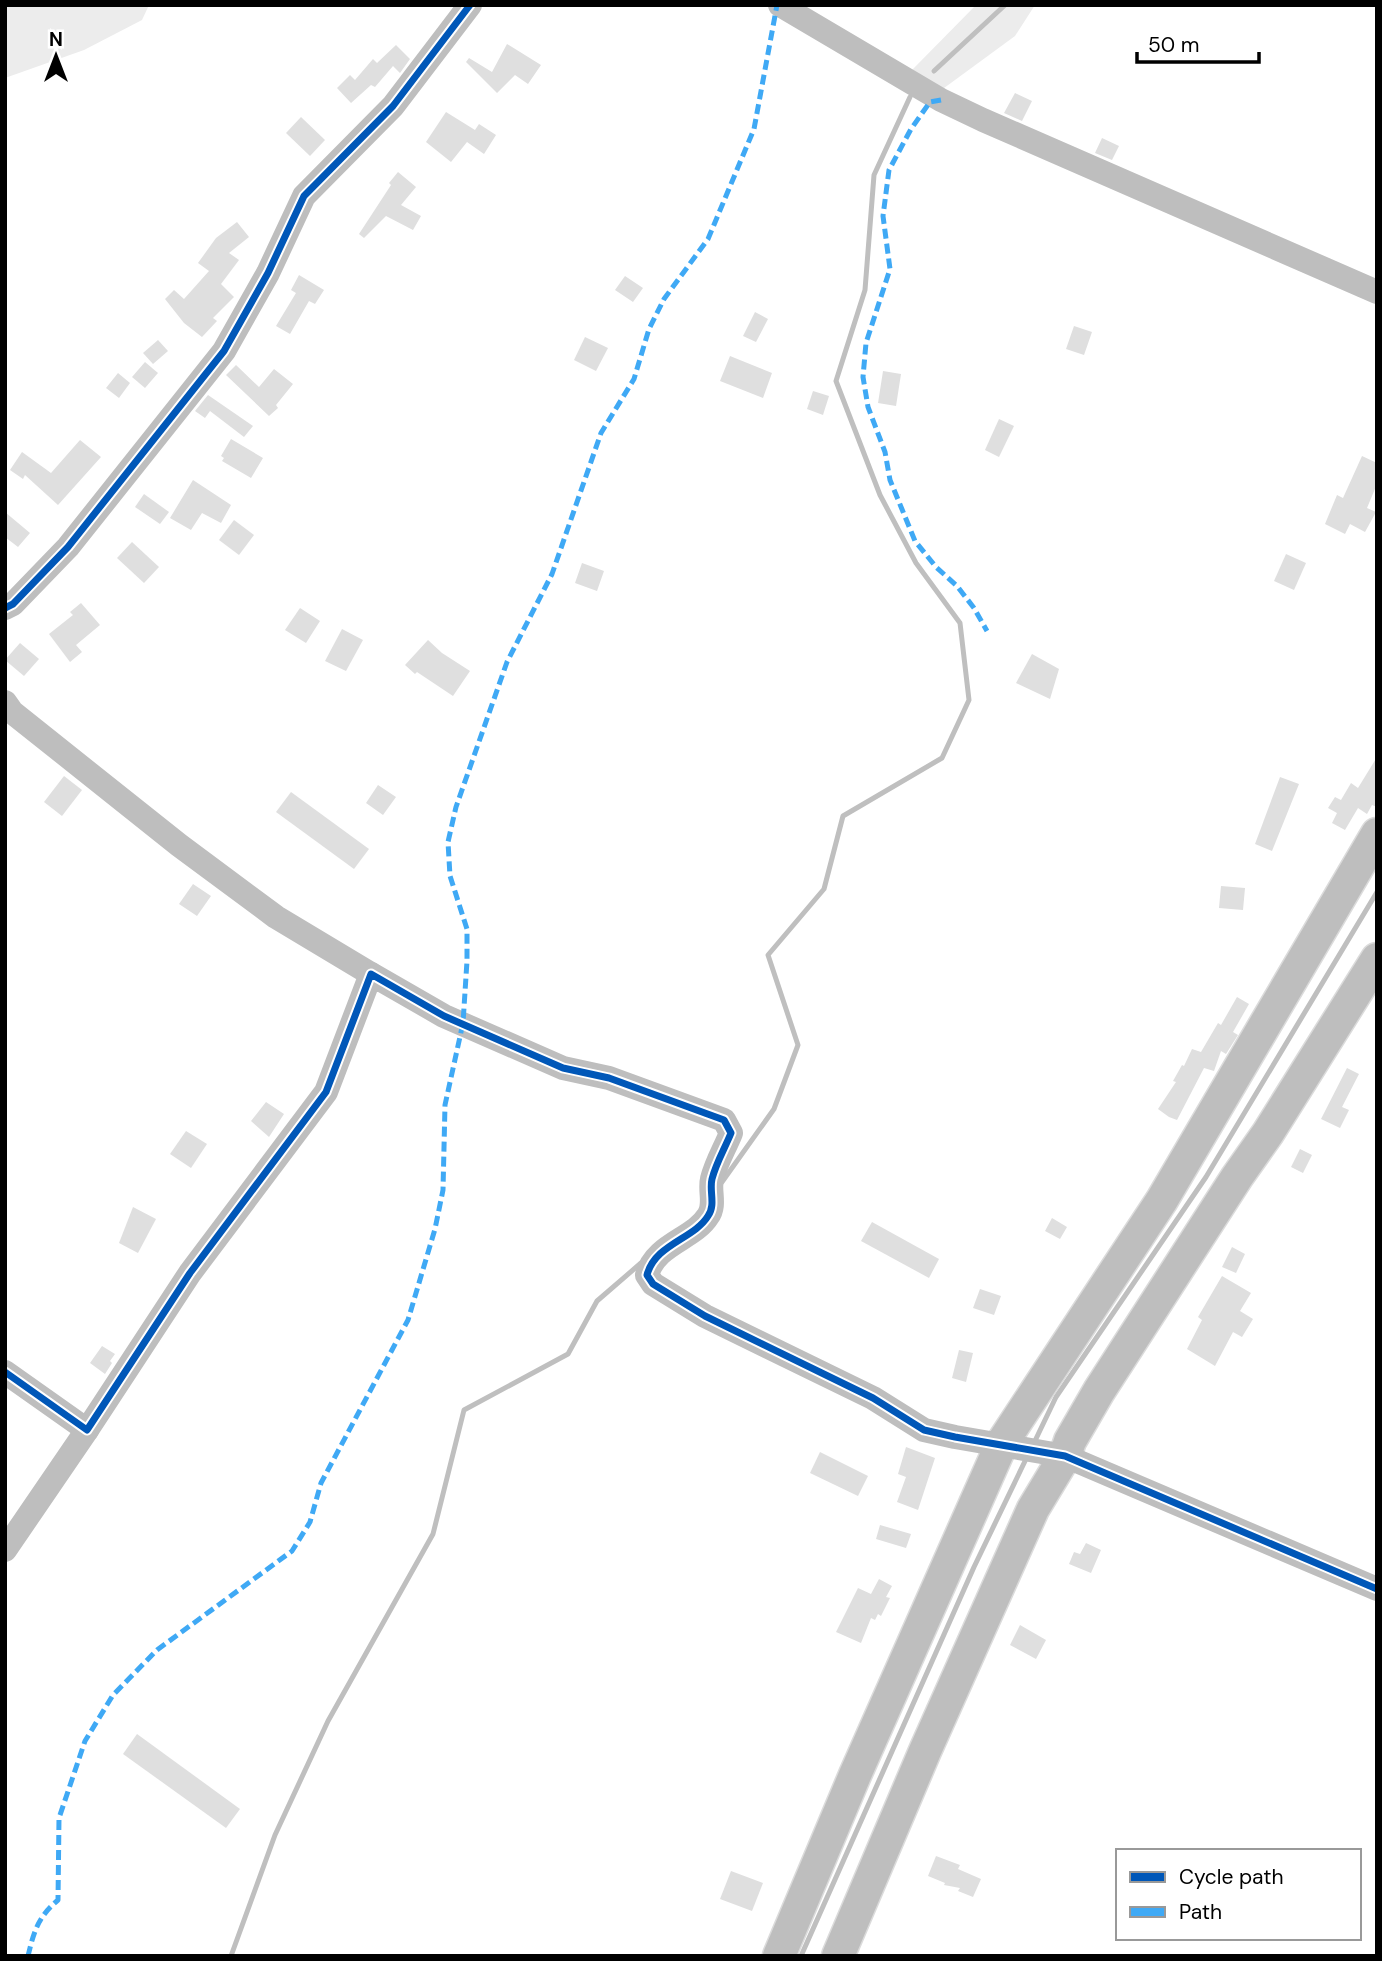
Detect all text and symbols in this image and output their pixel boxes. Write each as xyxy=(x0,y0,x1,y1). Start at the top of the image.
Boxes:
north arrow xyxy=(21,21,91,91)
scale bar xyxy=(1137,21,1260,65)
text: N xyxy=(49,27,63,52)
text: 50 m xyxy=(1148,31,1199,59)
legend xyxy=(1116,1849,1361,1940)
text: Cycle path xyxy=(1179,1863,1284,1891)
text: Path xyxy=(1179,1898,1222,1926)

